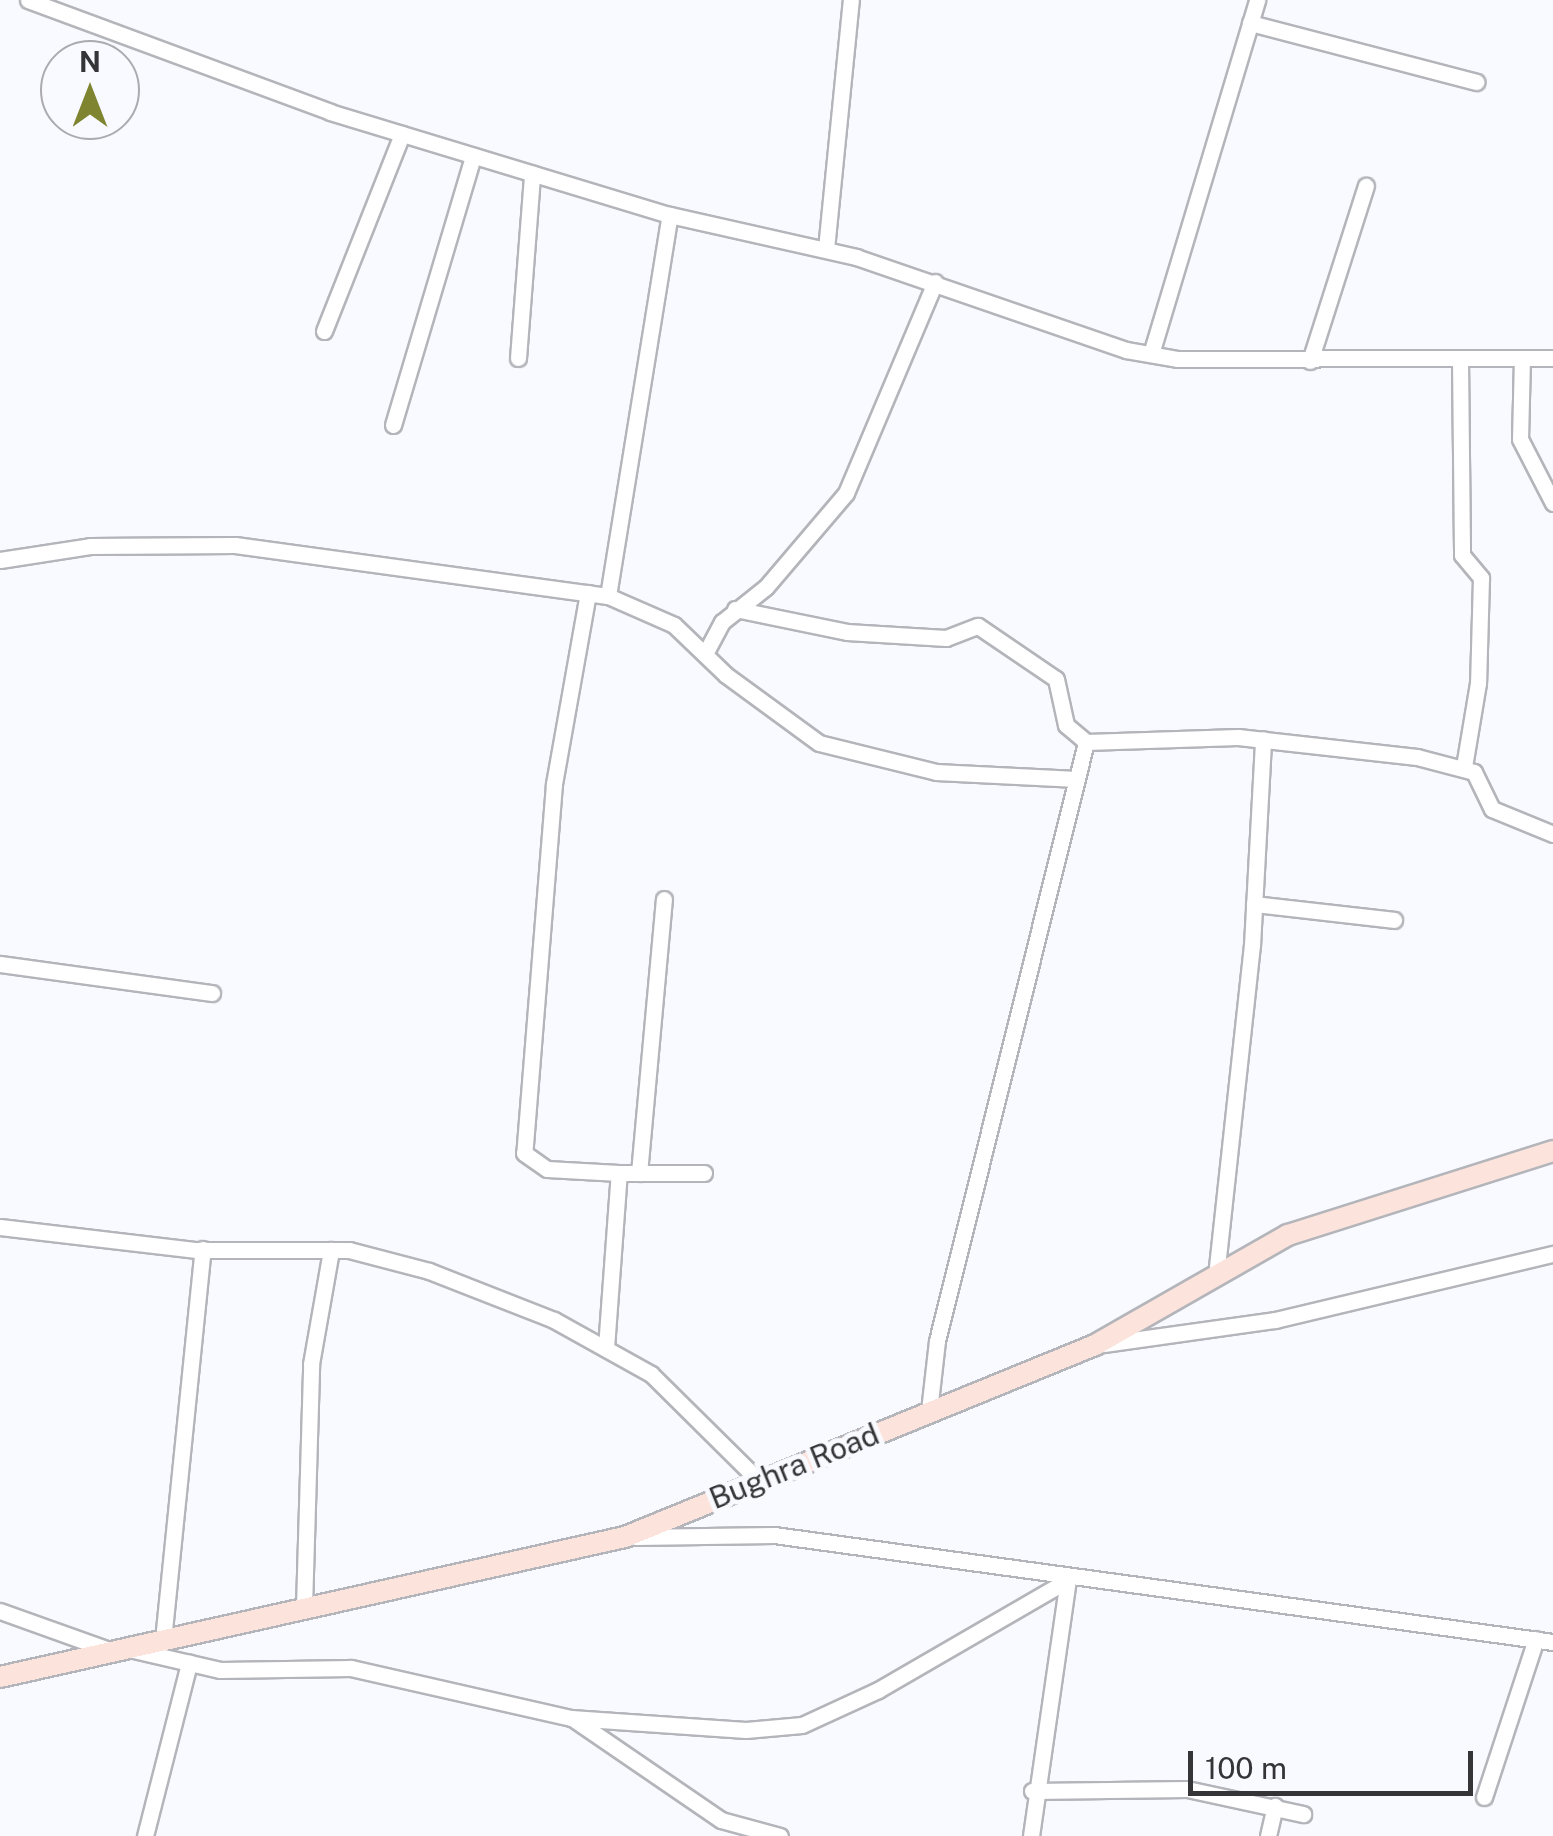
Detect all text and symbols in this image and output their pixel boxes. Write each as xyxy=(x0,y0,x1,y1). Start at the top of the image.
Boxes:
north arrow xyxy=(40,40,140,140)
text: N xyxy=(79,45,101,78)
street label: Bughra Road xyxy=(704,1416,884,1516)
scale bar xyxy=(1193,1731,1478,1793)
text: 100 m xyxy=(1205,1750,1287,1786)

